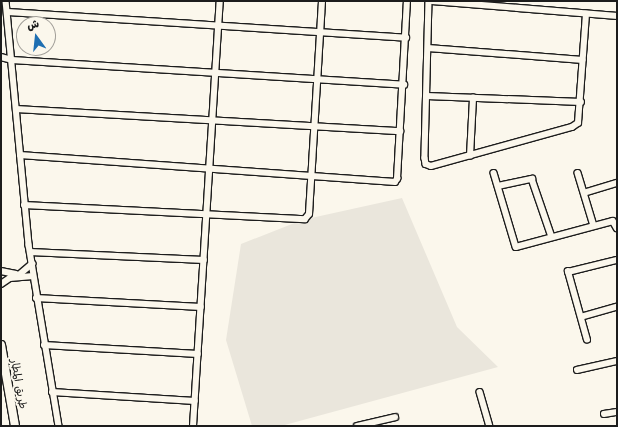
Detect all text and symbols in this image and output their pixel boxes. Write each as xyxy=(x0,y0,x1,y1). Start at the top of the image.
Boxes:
text: ش xyxy=(25,15,41,36)
north arrow xyxy=(16,16,56,56)
street label: طريق المطار xyxy=(7,358,29,410)

